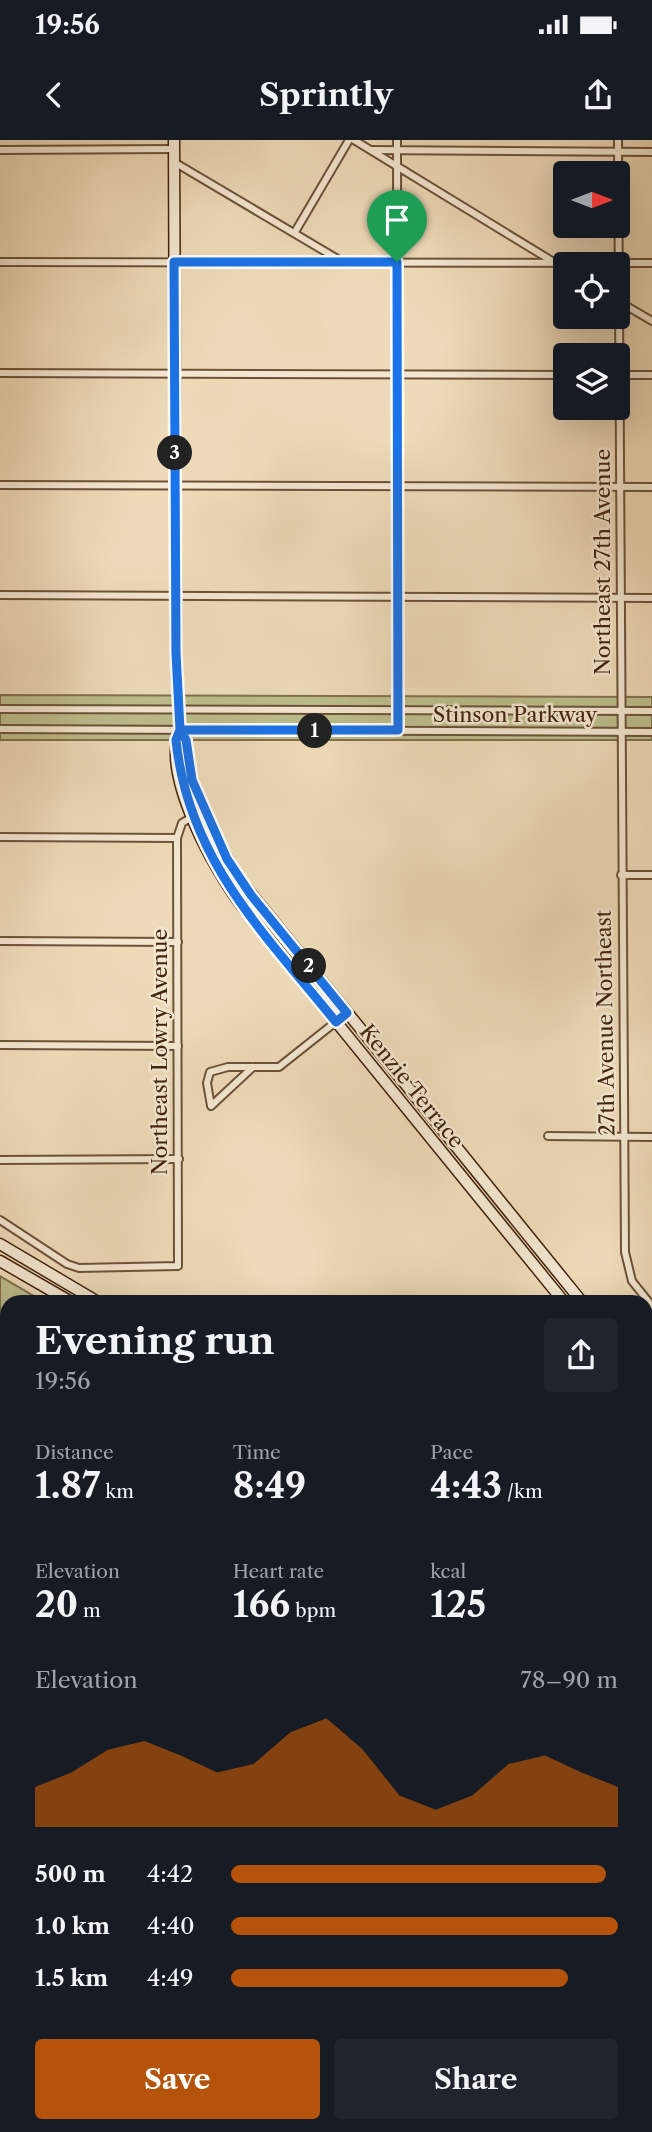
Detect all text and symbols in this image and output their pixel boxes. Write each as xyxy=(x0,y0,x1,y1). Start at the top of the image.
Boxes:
text: 19:56 xyxy=(35,9,100,41)
text: Sprintly xyxy=(259,75,393,114)
icon: back xyxy=(35,76,73,114)
icon: share xyxy=(579,76,617,114)
north arrow xyxy=(553,161,630,238)
map controls xyxy=(553,161,630,420)
pin xyxy=(367,190,427,262)
icon: arrive xyxy=(378,201,416,239)
button: locate xyxy=(553,252,630,329)
button: layers xyxy=(553,343,630,420)
pin: 3 xyxy=(158,436,192,470)
text: 3 xyxy=(169,441,180,464)
street label: Northeast 27th Avenue xyxy=(590,449,615,675)
street label: Stinson Parkway xyxy=(433,702,598,727)
pin: 1 xyxy=(298,714,332,748)
text: 1 xyxy=(310,719,319,742)
street label: 27th Avenue Northeast xyxy=(591,909,619,1136)
street label: Northeast Lowry Avenue xyxy=(147,929,172,1175)
pin: 2 xyxy=(292,948,326,984)
text: 2 xyxy=(303,954,314,977)
street label: Kenzie Terrace xyxy=(355,1019,469,1153)
text: Evening run xyxy=(35,1317,275,1364)
button: share xyxy=(544,1318,618,1392)
text: 19:56 xyxy=(35,1367,91,1395)
text: Distance xyxy=(35,1441,114,1464)
text: Time xyxy=(233,1441,281,1464)
text: Pace xyxy=(430,1441,473,1464)
text: 1.87 xyxy=(35,1464,100,1507)
text: 8:49 xyxy=(233,1464,306,1507)
text: 4:43 xyxy=(430,1464,502,1507)
text: km xyxy=(100,1480,134,1503)
text: /km xyxy=(502,1480,543,1503)
text: Elevation xyxy=(35,1560,120,1583)
text: Heart rate xyxy=(233,1560,324,1583)
text: kcal xyxy=(430,1560,466,1583)
text: 20 xyxy=(35,1583,78,1626)
text: 166 xyxy=(233,1583,290,1626)
text: 125 xyxy=(430,1583,486,1626)
text: m xyxy=(78,1599,101,1622)
text: bpm xyxy=(290,1599,336,1622)
text: Elevation xyxy=(35,1666,138,1694)
text: 78–90 m xyxy=(520,1666,618,1694)
text: 500 m xyxy=(35,1860,106,1888)
text: 4:42 xyxy=(147,1860,193,1888)
text: 1.0 km xyxy=(35,1912,110,1940)
text: 4:40 xyxy=(147,1912,195,1940)
text: 1.5 km xyxy=(35,1964,108,1992)
text: 4:49 xyxy=(147,1964,194,1992)
button: Save xyxy=(35,2039,320,2119)
button: Share xyxy=(334,2039,618,2119)

